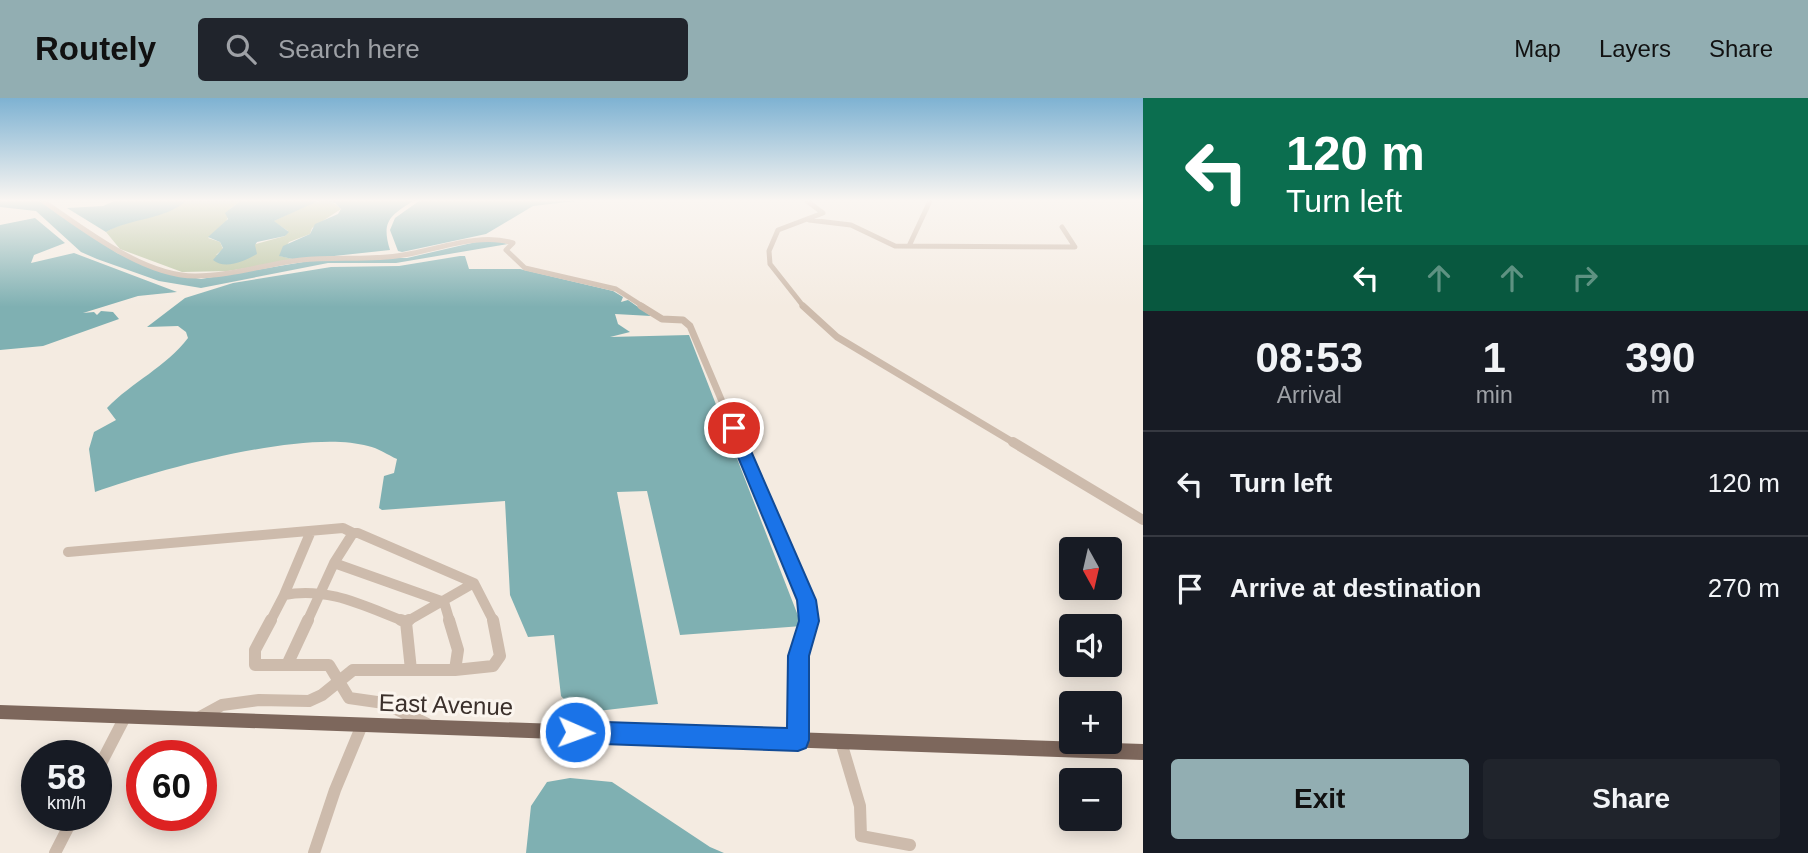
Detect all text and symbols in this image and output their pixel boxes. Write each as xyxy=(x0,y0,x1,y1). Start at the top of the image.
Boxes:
search box xyxy=(198,18,688,81)
text: Routely xyxy=(35,30,156,67)
icon: search xyxy=(222,30,260,68)
text: Search here xyxy=(278,34,420,64)
text: Map xyxy=(1514,35,1561,62)
text: Layers xyxy=(1599,35,1671,62)
text: Share xyxy=(1709,35,1773,62)
icon: left xyxy=(1171,126,1262,217)
text: 120 m xyxy=(1286,126,1425,180)
text: Turn left xyxy=(1286,183,1402,219)
icon: left xyxy=(1347,259,1385,297)
icon: ahead xyxy=(1420,259,1458,297)
icon: ahead xyxy=(1493,259,1531,297)
icon: right xyxy=(1566,259,1604,297)
text: 08:53 xyxy=(1256,334,1363,381)
text: 1 xyxy=(1482,334,1506,381)
text: 390 xyxy=(1625,334,1695,381)
text: Arrival xyxy=(1277,382,1342,408)
text: min xyxy=(1476,382,1513,408)
text: m xyxy=(1651,382,1670,408)
pin xyxy=(704,398,764,458)
icon: arrive xyxy=(715,409,753,447)
icon: left xyxy=(1171,465,1209,503)
text: Turn left xyxy=(1230,468,1332,498)
text: 120 m xyxy=(1708,468,1780,498)
north arrow xyxy=(1059,537,1122,600)
map controls xyxy=(1059,537,1122,831)
icon: arrive xyxy=(1171,570,1209,608)
text: Arrive at destination xyxy=(1230,573,1481,603)
text: 270 m xyxy=(1708,573,1780,603)
button: sound xyxy=(1059,614,1122,677)
street label: East Avenue xyxy=(378,689,514,720)
button: + xyxy=(1059,691,1122,754)
position arrow xyxy=(538,695,612,769)
speed limit sign: 60 xyxy=(126,740,217,831)
text: 58 xyxy=(47,757,86,796)
button: Exit xyxy=(1171,759,1469,839)
button: Share xyxy=(1483,759,1780,839)
button: − xyxy=(1059,768,1122,831)
text: km/h xyxy=(47,793,86,813)

